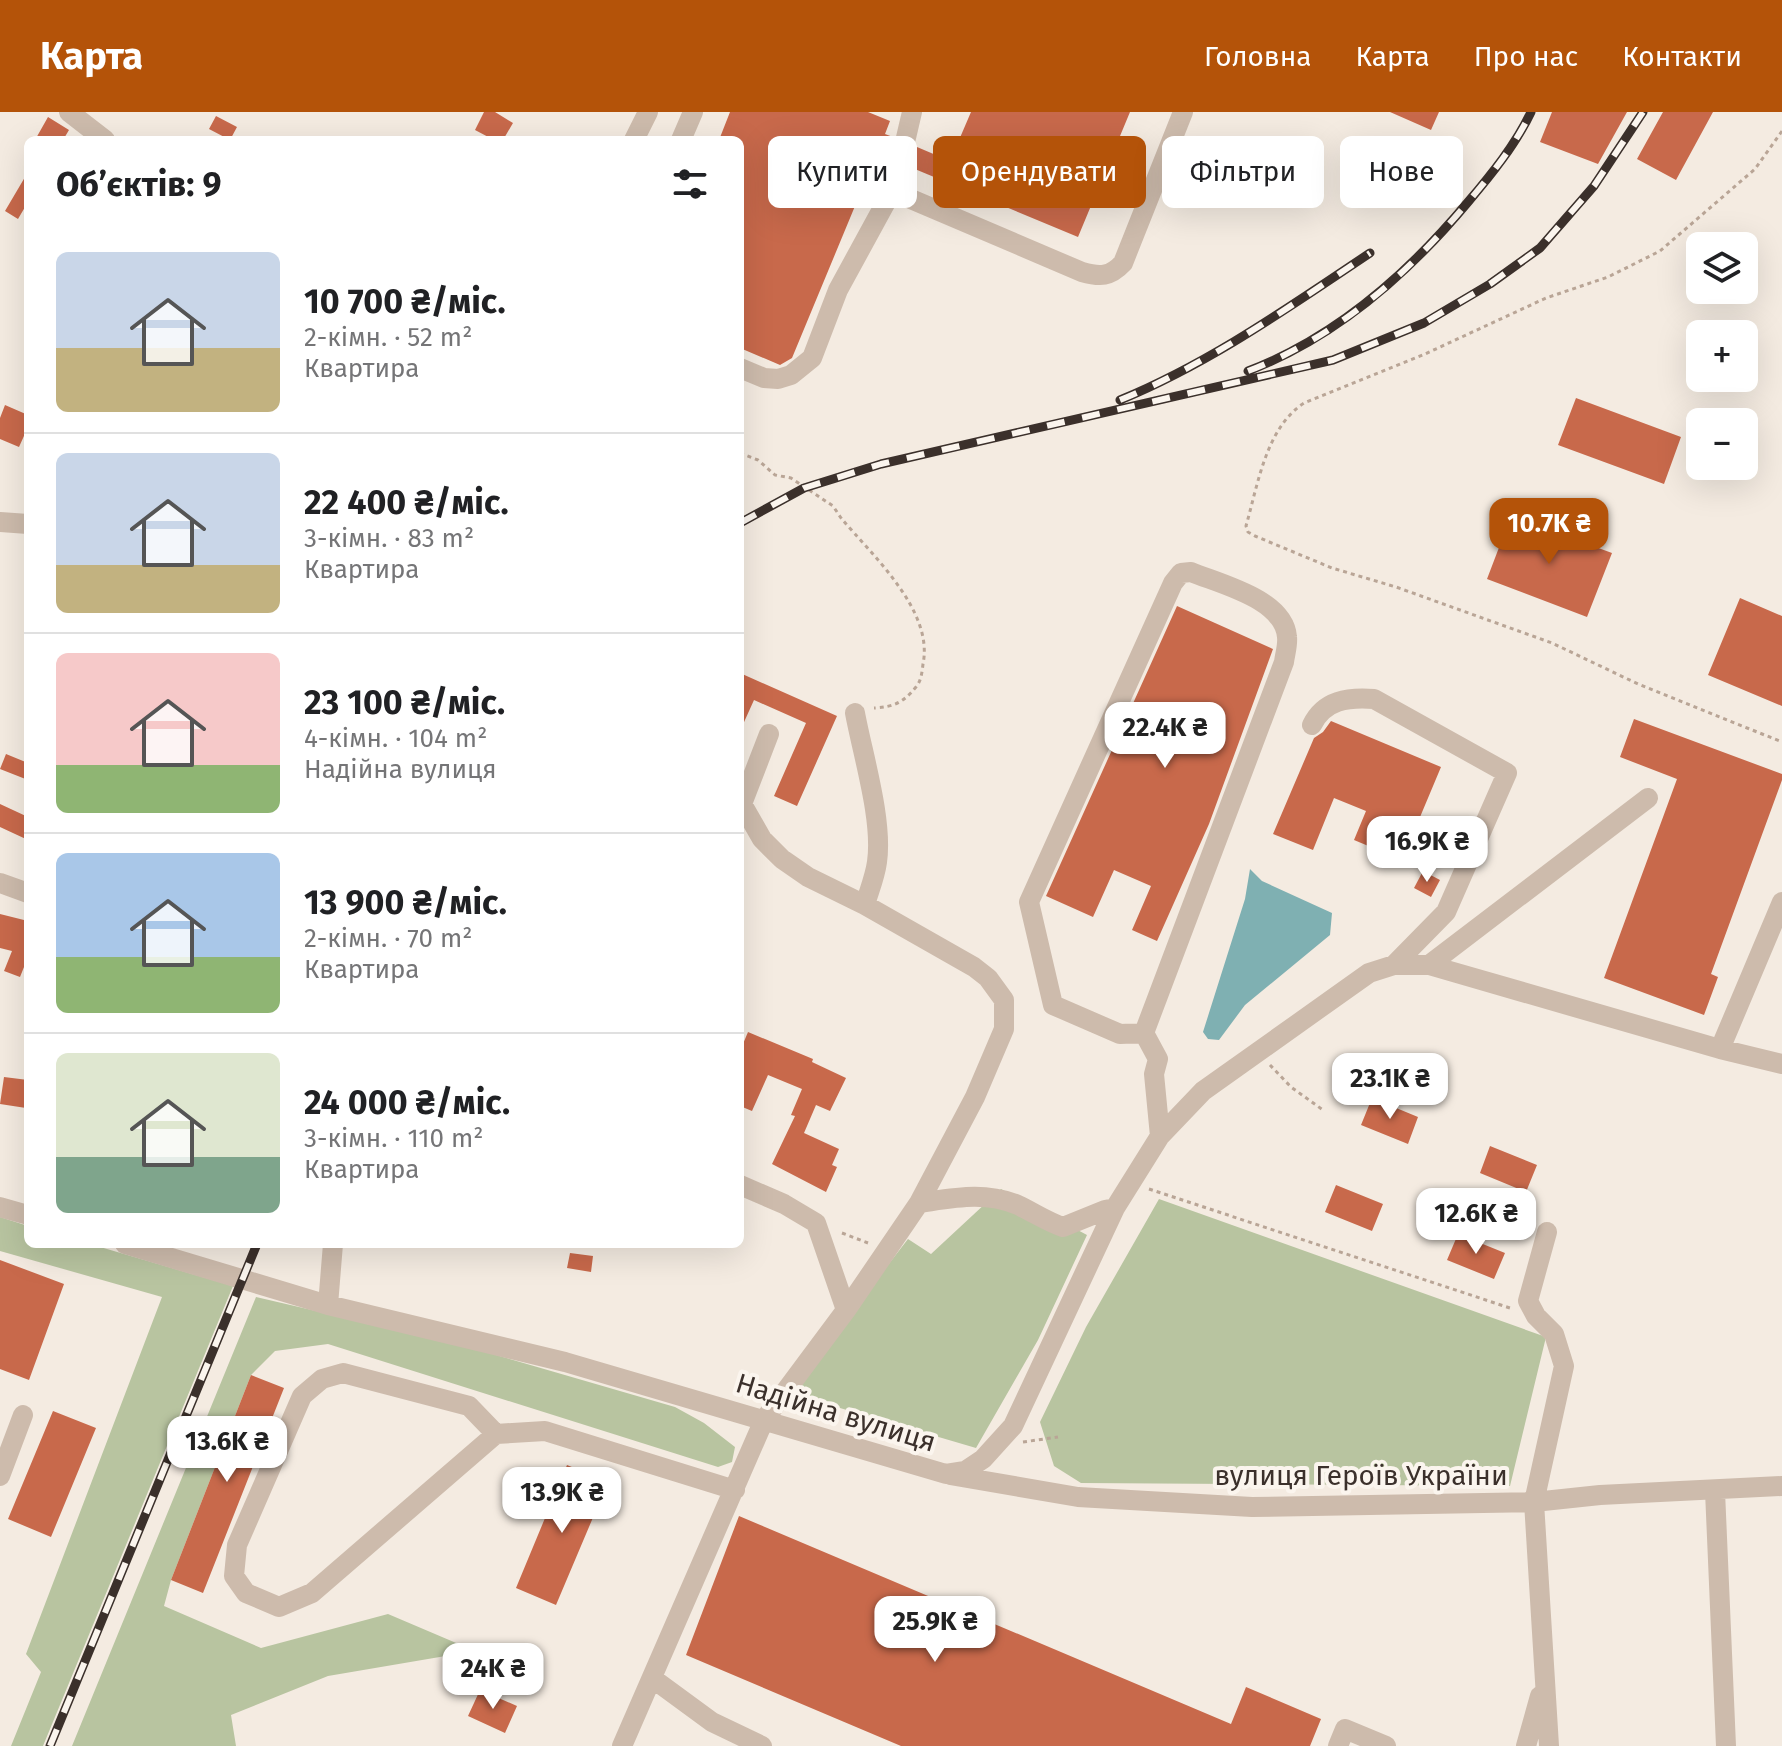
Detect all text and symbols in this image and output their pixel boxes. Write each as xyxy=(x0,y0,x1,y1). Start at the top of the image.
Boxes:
text: Карта xyxy=(40,33,143,79)
text: Головна xyxy=(1204,40,1312,73)
text: Карта xyxy=(1356,40,1430,73)
text: Про нас xyxy=(1474,40,1578,73)
text: Контакти xyxy=(1622,40,1742,73)
chip: Купити xyxy=(768,136,917,208)
chip: Орендувати xyxy=(933,136,1146,208)
chip: Фільтри xyxy=(1162,136,1324,208)
chip: Нове xyxy=(1340,136,1463,208)
icon: filters xyxy=(668,162,712,206)
text: Об’єктів: 9 xyxy=(56,164,222,205)
map controls xyxy=(1686,232,1758,480)
button: layers xyxy=(1686,232,1758,304)
text: 10 700 ₴/міс. xyxy=(304,281,506,322)
icon: home xyxy=(120,284,216,380)
button: + xyxy=(1686,320,1758,392)
text: 2-кімн. · 52 m² xyxy=(304,322,472,353)
text: Квартира xyxy=(304,353,419,384)
button: − xyxy=(1686,408,1758,480)
text: 22 400 ₴/міс. xyxy=(304,482,509,523)
icon: home xyxy=(120,485,216,581)
pin: 10.7K ₴ xyxy=(1475,498,1623,566)
text: 10.7K ₴ xyxy=(1507,508,1591,539)
text: 3-кімн. · 83 m² xyxy=(304,523,474,554)
text: Квартира xyxy=(304,554,419,585)
text: 23 100 ₴/міс. xyxy=(304,682,505,723)
icon: home xyxy=(120,685,216,781)
pin: 22.4K ₴ xyxy=(1091,702,1239,770)
text: 22.4K ₴ xyxy=(1123,712,1207,743)
text: 4-кімн. · 104 m² xyxy=(304,723,487,754)
text: Надійна вулиця xyxy=(304,754,497,785)
pin: 16.9K ₴ xyxy=(1353,816,1501,884)
text: 16.9K ₴ xyxy=(1385,826,1469,857)
text: 13 900 ₴/міс. xyxy=(304,882,507,923)
icon: home xyxy=(120,885,216,981)
text: 2-кімн. · 70 m² xyxy=(304,923,472,954)
text: Квартира xyxy=(304,954,419,985)
pin: 23.1K ₴ xyxy=(1316,1053,1464,1121)
text: 23.1K ₴ xyxy=(1350,1063,1430,1094)
text: 24 000 ₴/міс. xyxy=(304,1082,510,1123)
icon: home xyxy=(120,1085,216,1181)
text: 3-кімн. · 110 m² xyxy=(304,1123,484,1154)
text: Квартира xyxy=(304,1154,419,1185)
pin: 12.6K ₴ xyxy=(1402,1188,1550,1256)
text: 12.6K ₴ xyxy=(1434,1198,1518,1229)
street label: Надійна вулиця xyxy=(732,1366,940,1459)
pin: 13.6K ₴ xyxy=(153,1416,301,1484)
text: 13.6K ₴ xyxy=(185,1426,269,1457)
street label: вулиця Героїв України xyxy=(1214,1459,1508,1492)
pin: 13.9K ₴ xyxy=(488,1467,636,1535)
text: 13.9K ₴ xyxy=(520,1477,604,1508)
pin: 25.9K ₴ xyxy=(861,1596,1009,1664)
text: 25.9K ₴ xyxy=(892,1606,978,1637)
pin: 24K ₴ xyxy=(437,1643,549,1711)
text: 24K ₴ xyxy=(461,1653,525,1684)

